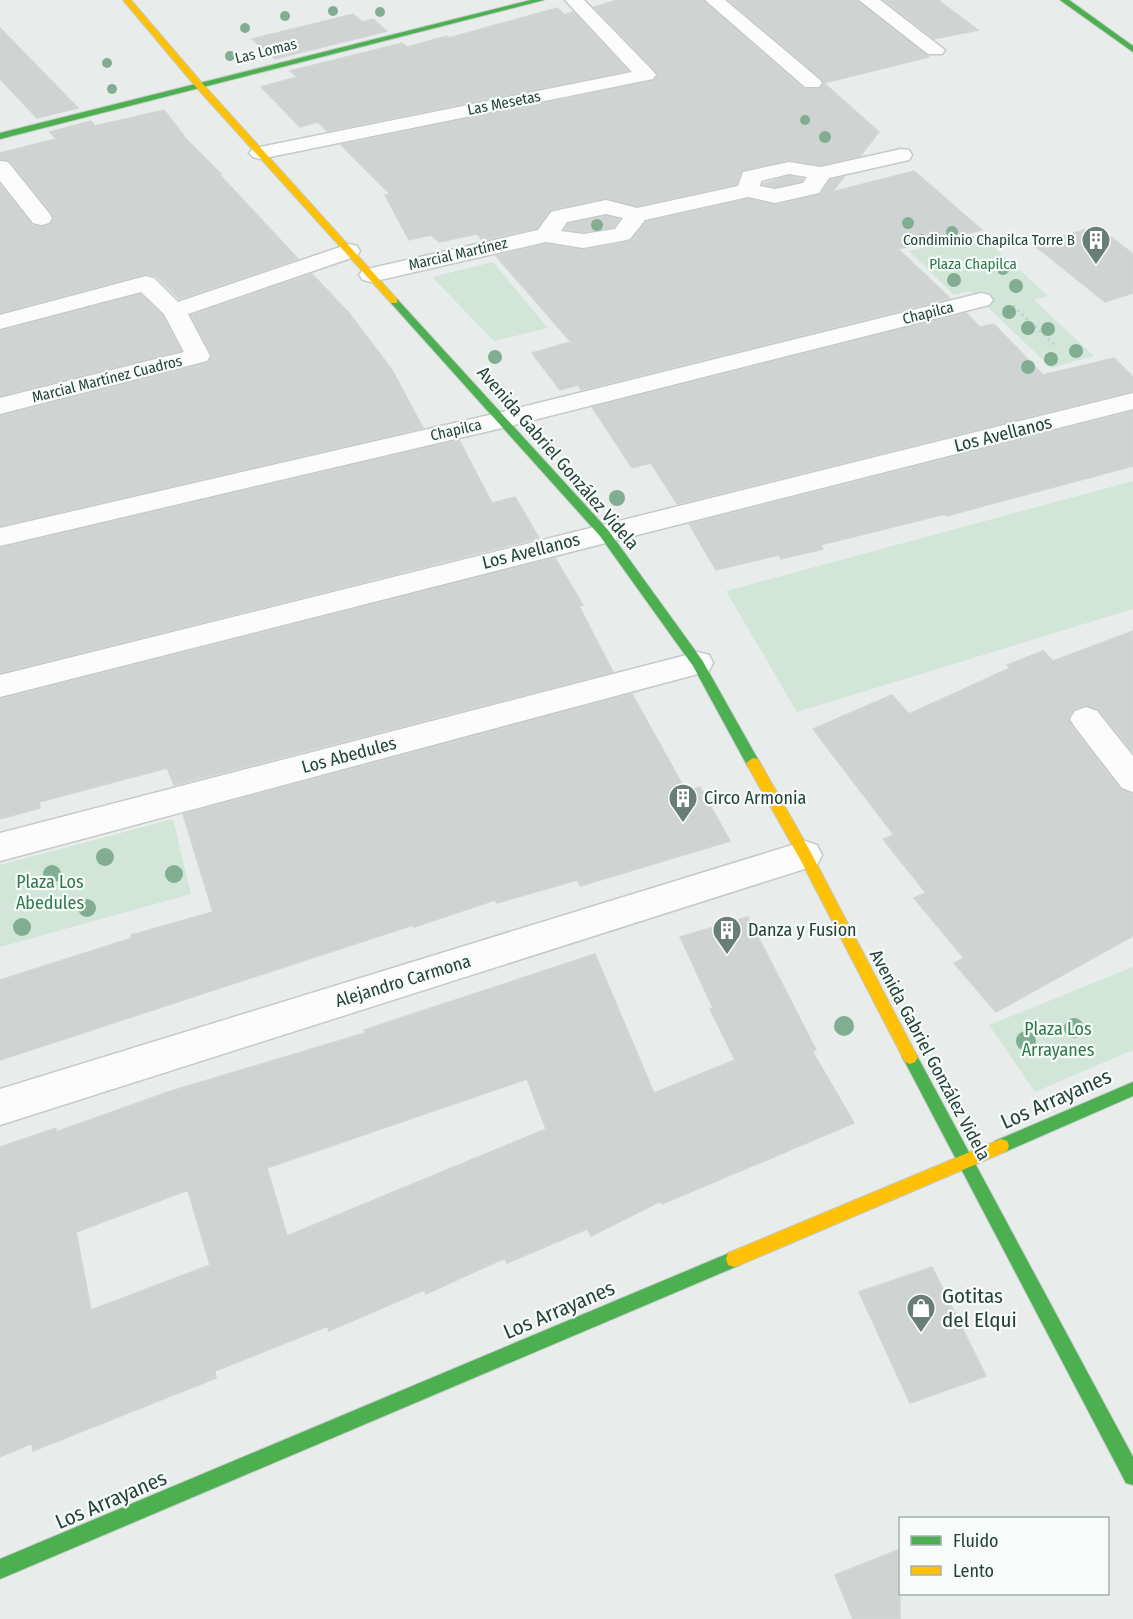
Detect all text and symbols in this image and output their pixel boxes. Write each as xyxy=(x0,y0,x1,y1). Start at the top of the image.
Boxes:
street label: Las Lomas xyxy=(233,35,299,67)
street label: Las Mesetas xyxy=(466,87,542,119)
building icon: Condiminio Chapilca Torre B xyxy=(1080,224,1112,266)
place label: Condiminio Chapilca Torre B xyxy=(903,231,1075,249)
street label: Marcial Martínez xyxy=(407,234,509,274)
park label: Plaza Chapilca xyxy=(929,255,1017,273)
street label: Chapilca xyxy=(901,298,955,328)
street label: Marcial Martínez Cuadros xyxy=(30,352,184,406)
street label: Avenida Gabriel González Videla xyxy=(472,362,644,554)
street label: Los Avellanos xyxy=(952,411,1055,457)
street label: Chapilca xyxy=(429,415,483,445)
street label: Los Avellanos xyxy=(480,528,583,574)
street label: Los Abedules xyxy=(299,732,399,778)
building icon: Circo Armonia xyxy=(667,782,699,824)
place label: Circo Armonia xyxy=(704,787,807,809)
park label: Plaza Los Abedules xyxy=(16,871,84,914)
building icon: Danza y Fusion xyxy=(711,914,743,956)
place label: Danza y Fusion xyxy=(748,919,857,941)
street label: Avenida Gabriel González Videla xyxy=(865,946,995,1164)
street label: Alejandro Carmona xyxy=(333,950,474,1012)
park label: Plaza Los Arrayanes xyxy=(1022,1018,1095,1061)
street label: Los Arrayanes xyxy=(997,1063,1115,1135)
street label: Los Arrayanes xyxy=(499,1275,619,1345)
place label: Gotitas del Elqui xyxy=(942,1283,1017,1333)
shop icon: Gotitas del Elqui xyxy=(905,1292,937,1334)
street label: Los Arrayanes xyxy=(51,1465,171,1535)
legend xyxy=(899,1517,1109,1595)
text: Fluido xyxy=(953,1530,999,1552)
text: Lento xyxy=(953,1560,994,1582)

